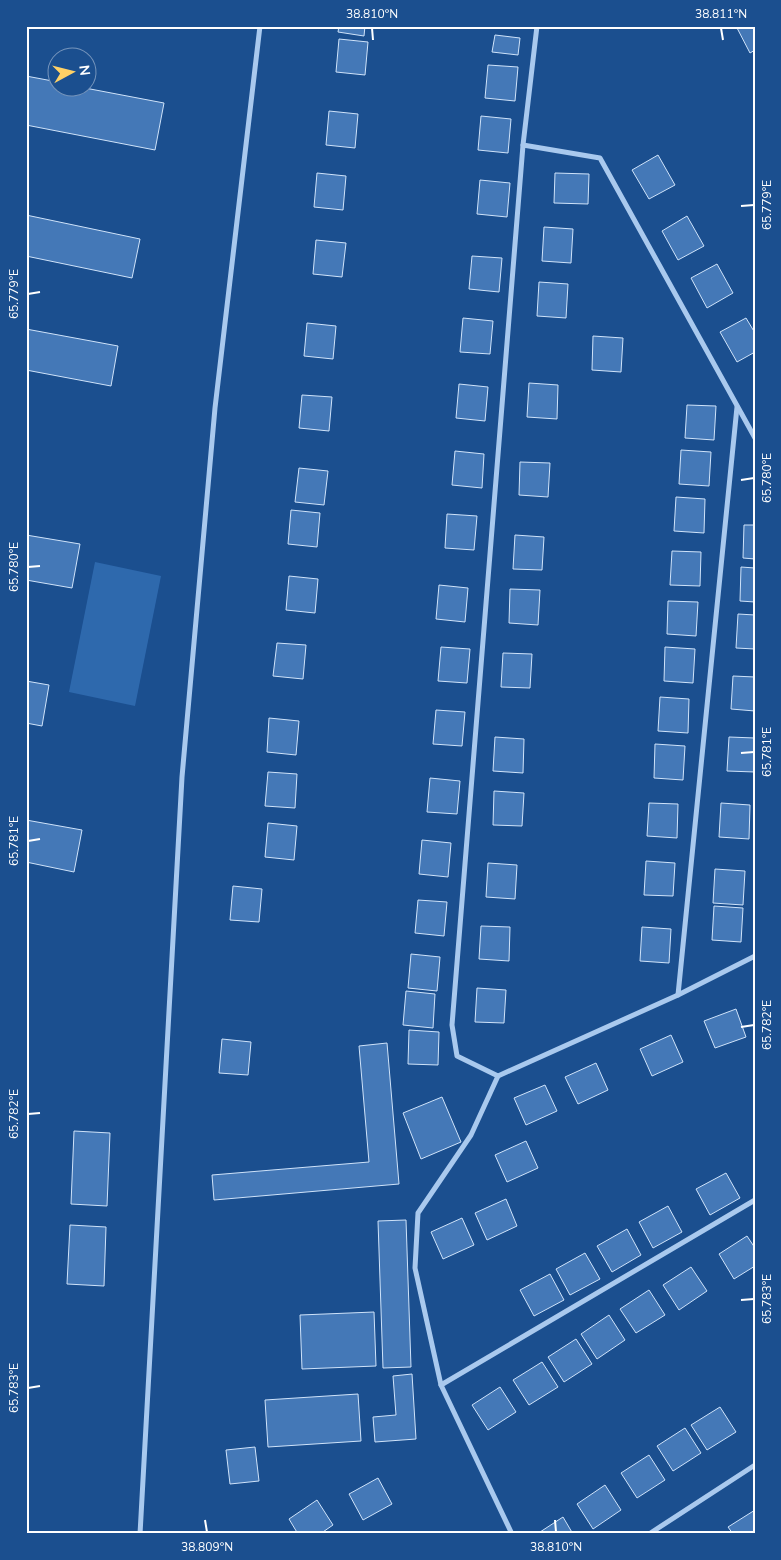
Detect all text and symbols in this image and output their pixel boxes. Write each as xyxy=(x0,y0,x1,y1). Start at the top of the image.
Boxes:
text: 38.810°N xyxy=(346,6,398,22)
text: 38.811°N xyxy=(695,6,747,22)
north arrow xyxy=(48,48,98,98)
text: N xyxy=(74,64,94,77)
text: 65.779°E xyxy=(759,180,775,230)
text: 65.779°E xyxy=(6,269,22,319)
text: 65.780°E xyxy=(759,453,775,503)
text: 65.780°E xyxy=(6,542,22,592)
text: 65.781°E xyxy=(759,727,775,777)
text: 65.781°E xyxy=(6,816,22,866)
text: 65.782°E xyxy=(759,1000,775,1050)
text: 65.782°E xyxy=(6,1089,22,1139)
text: 65.783°E xyxy=(759,1274,775,1324)
text: 65.783°E xyxy=(6,1363,22,1413)
text: 38.809°N xyxy=(181,1539,233,1555)
text: 38.810°N xyxy=(530,1539,582,1555)

